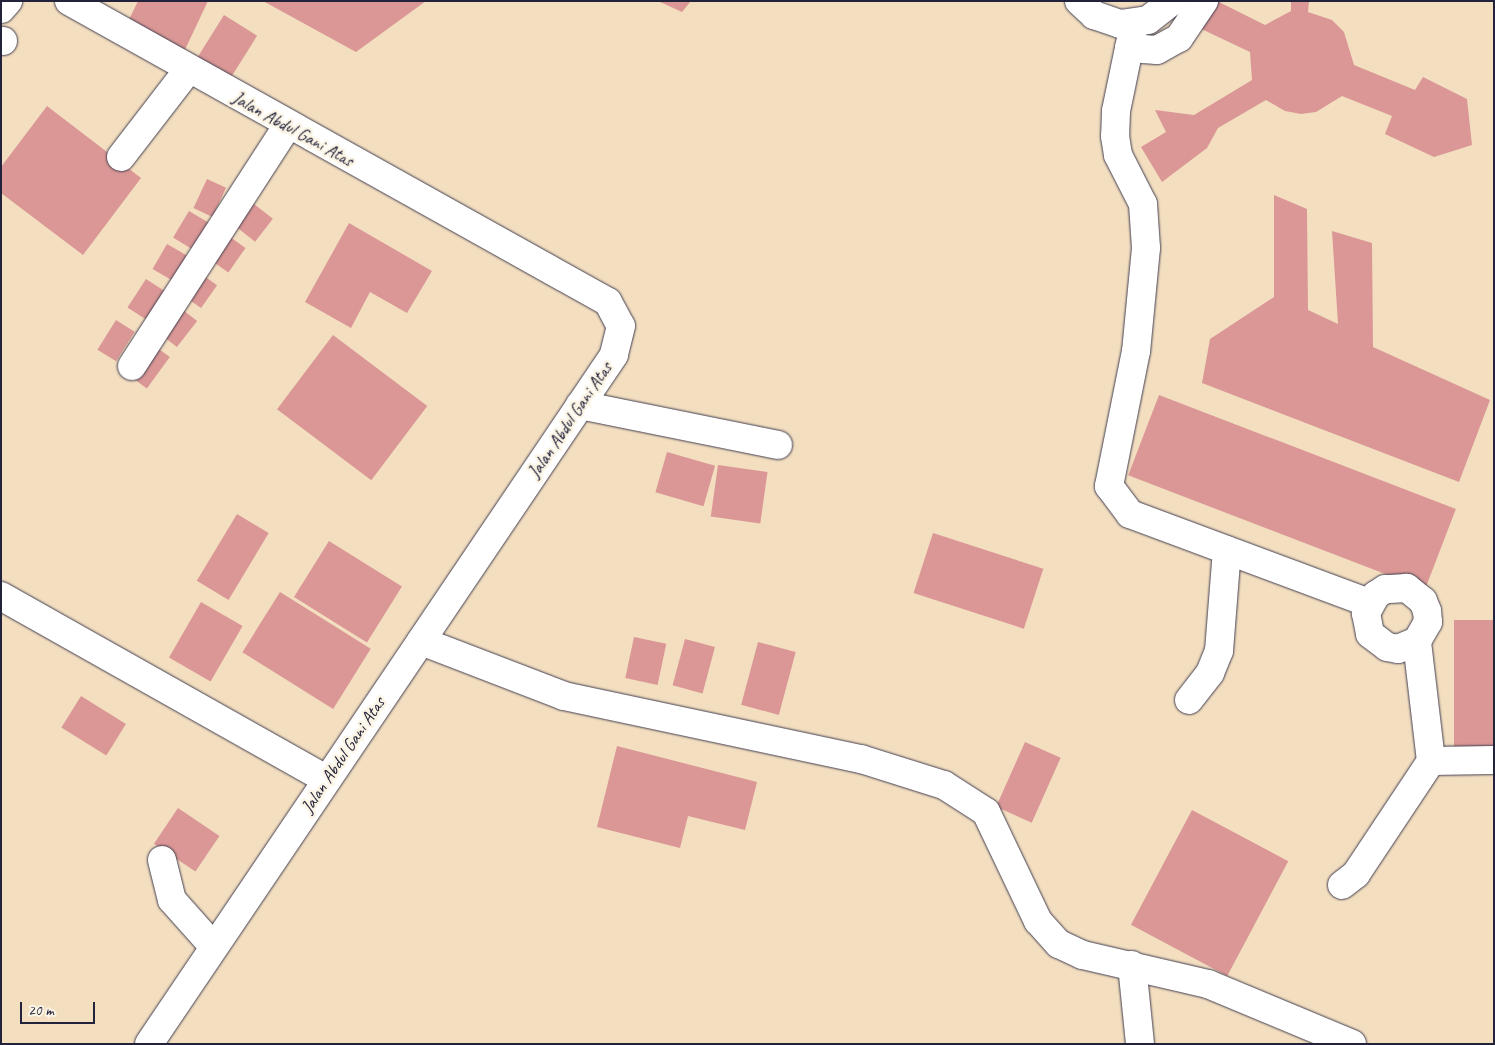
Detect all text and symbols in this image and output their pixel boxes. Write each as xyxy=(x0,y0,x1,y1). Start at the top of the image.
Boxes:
street label: Jalan Abdul Gani Atas xyxy=(229,87,357,171)
street label: Jalan Abdul Gani Atas xyxy=(523,358,617,482)
street label: Jalan Abdul Gani Atas xyxy=(296,693,390,817)
scale bar xyxy=(22,992,98,1024)
text: 20 m xyxy=(28,1001,54,1020)

